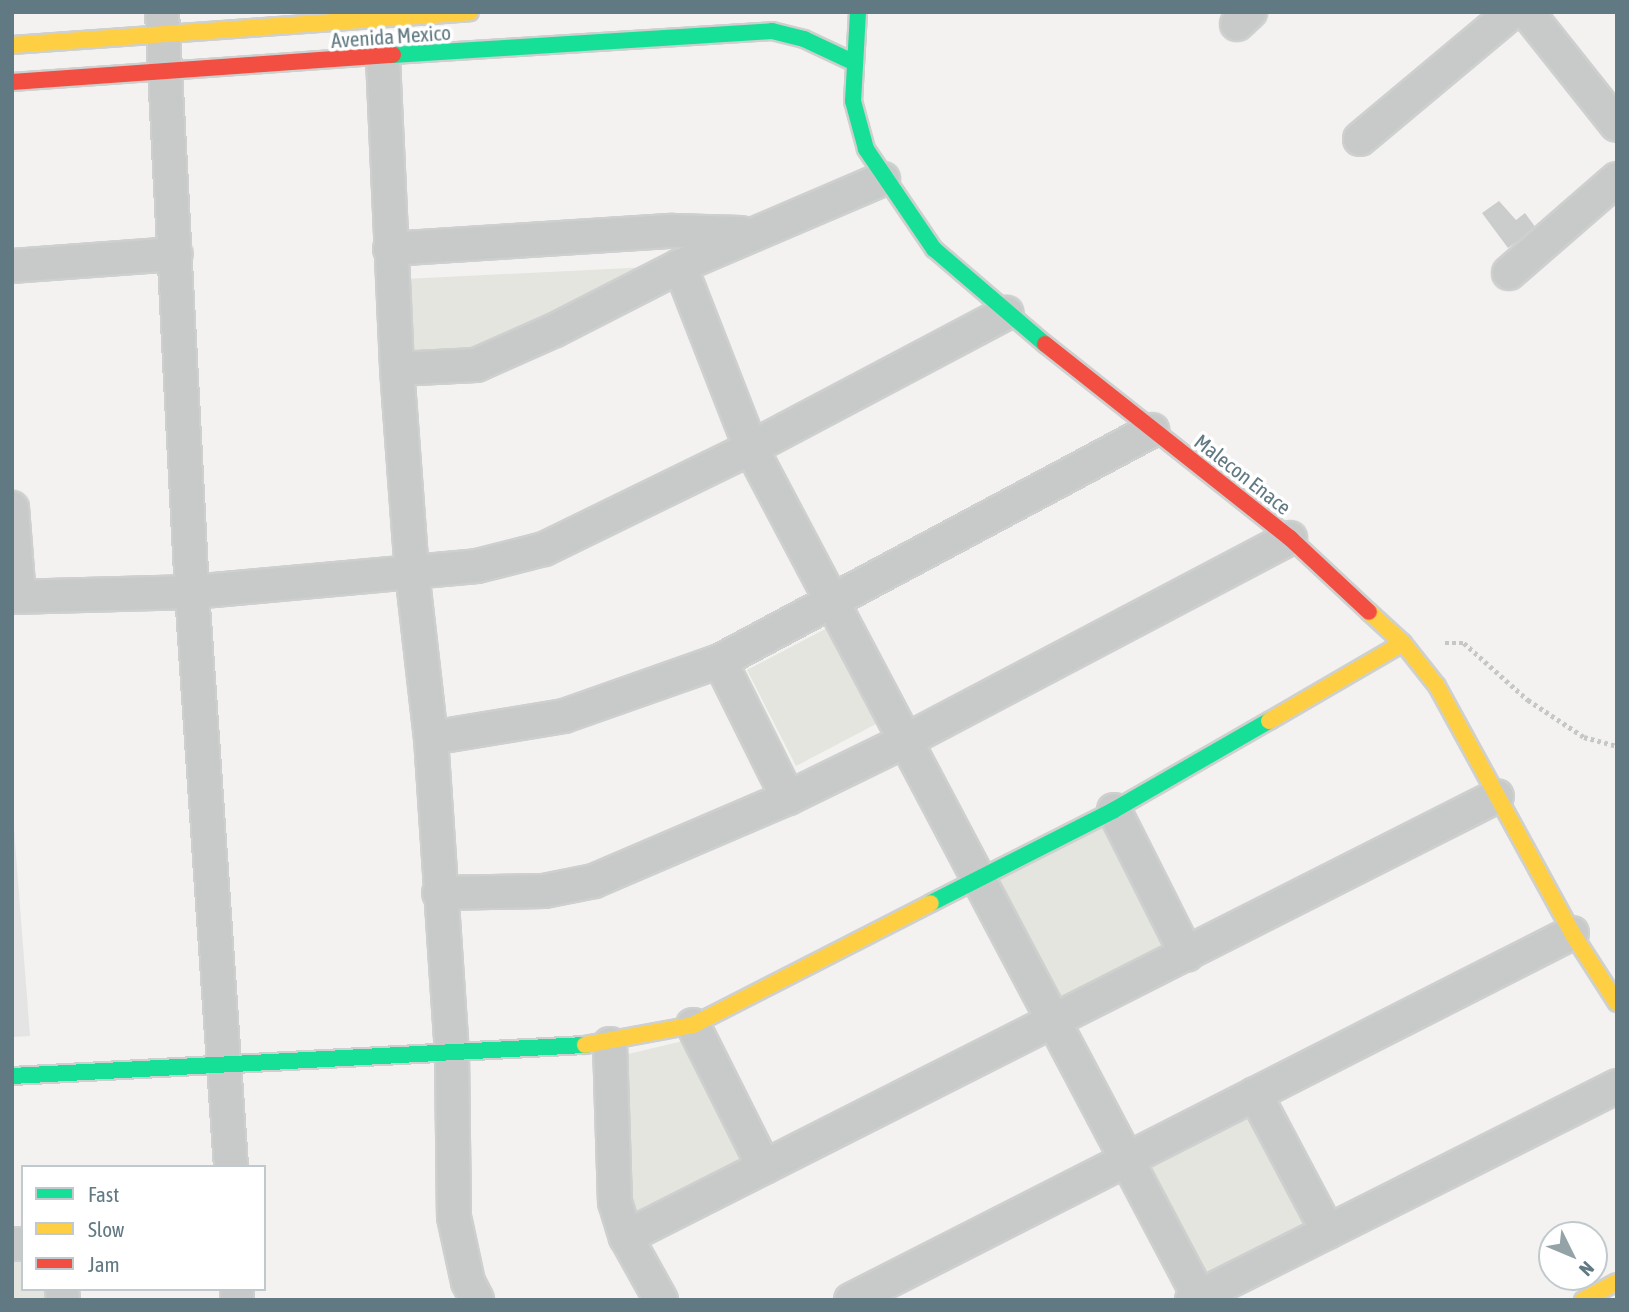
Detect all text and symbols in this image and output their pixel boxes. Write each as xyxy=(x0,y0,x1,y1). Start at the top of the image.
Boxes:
street label: Avenida Mexico xyxy=(330,19,452,53)
street label: Malecon Enace xyxy=(1190,429,1296,519)
legend xyxy=(21,1165,266,1291)
text: Fast xyxy=(88,1182,119,1206)
text: Slow xyxy=(88,1217,124,1241)
north arrow xyxy=(1538,1221,1608,1291)
text: Jam xyxy=(88,1252,120,1276)
text: N xyxy=(1575,1257,1599,1281)

